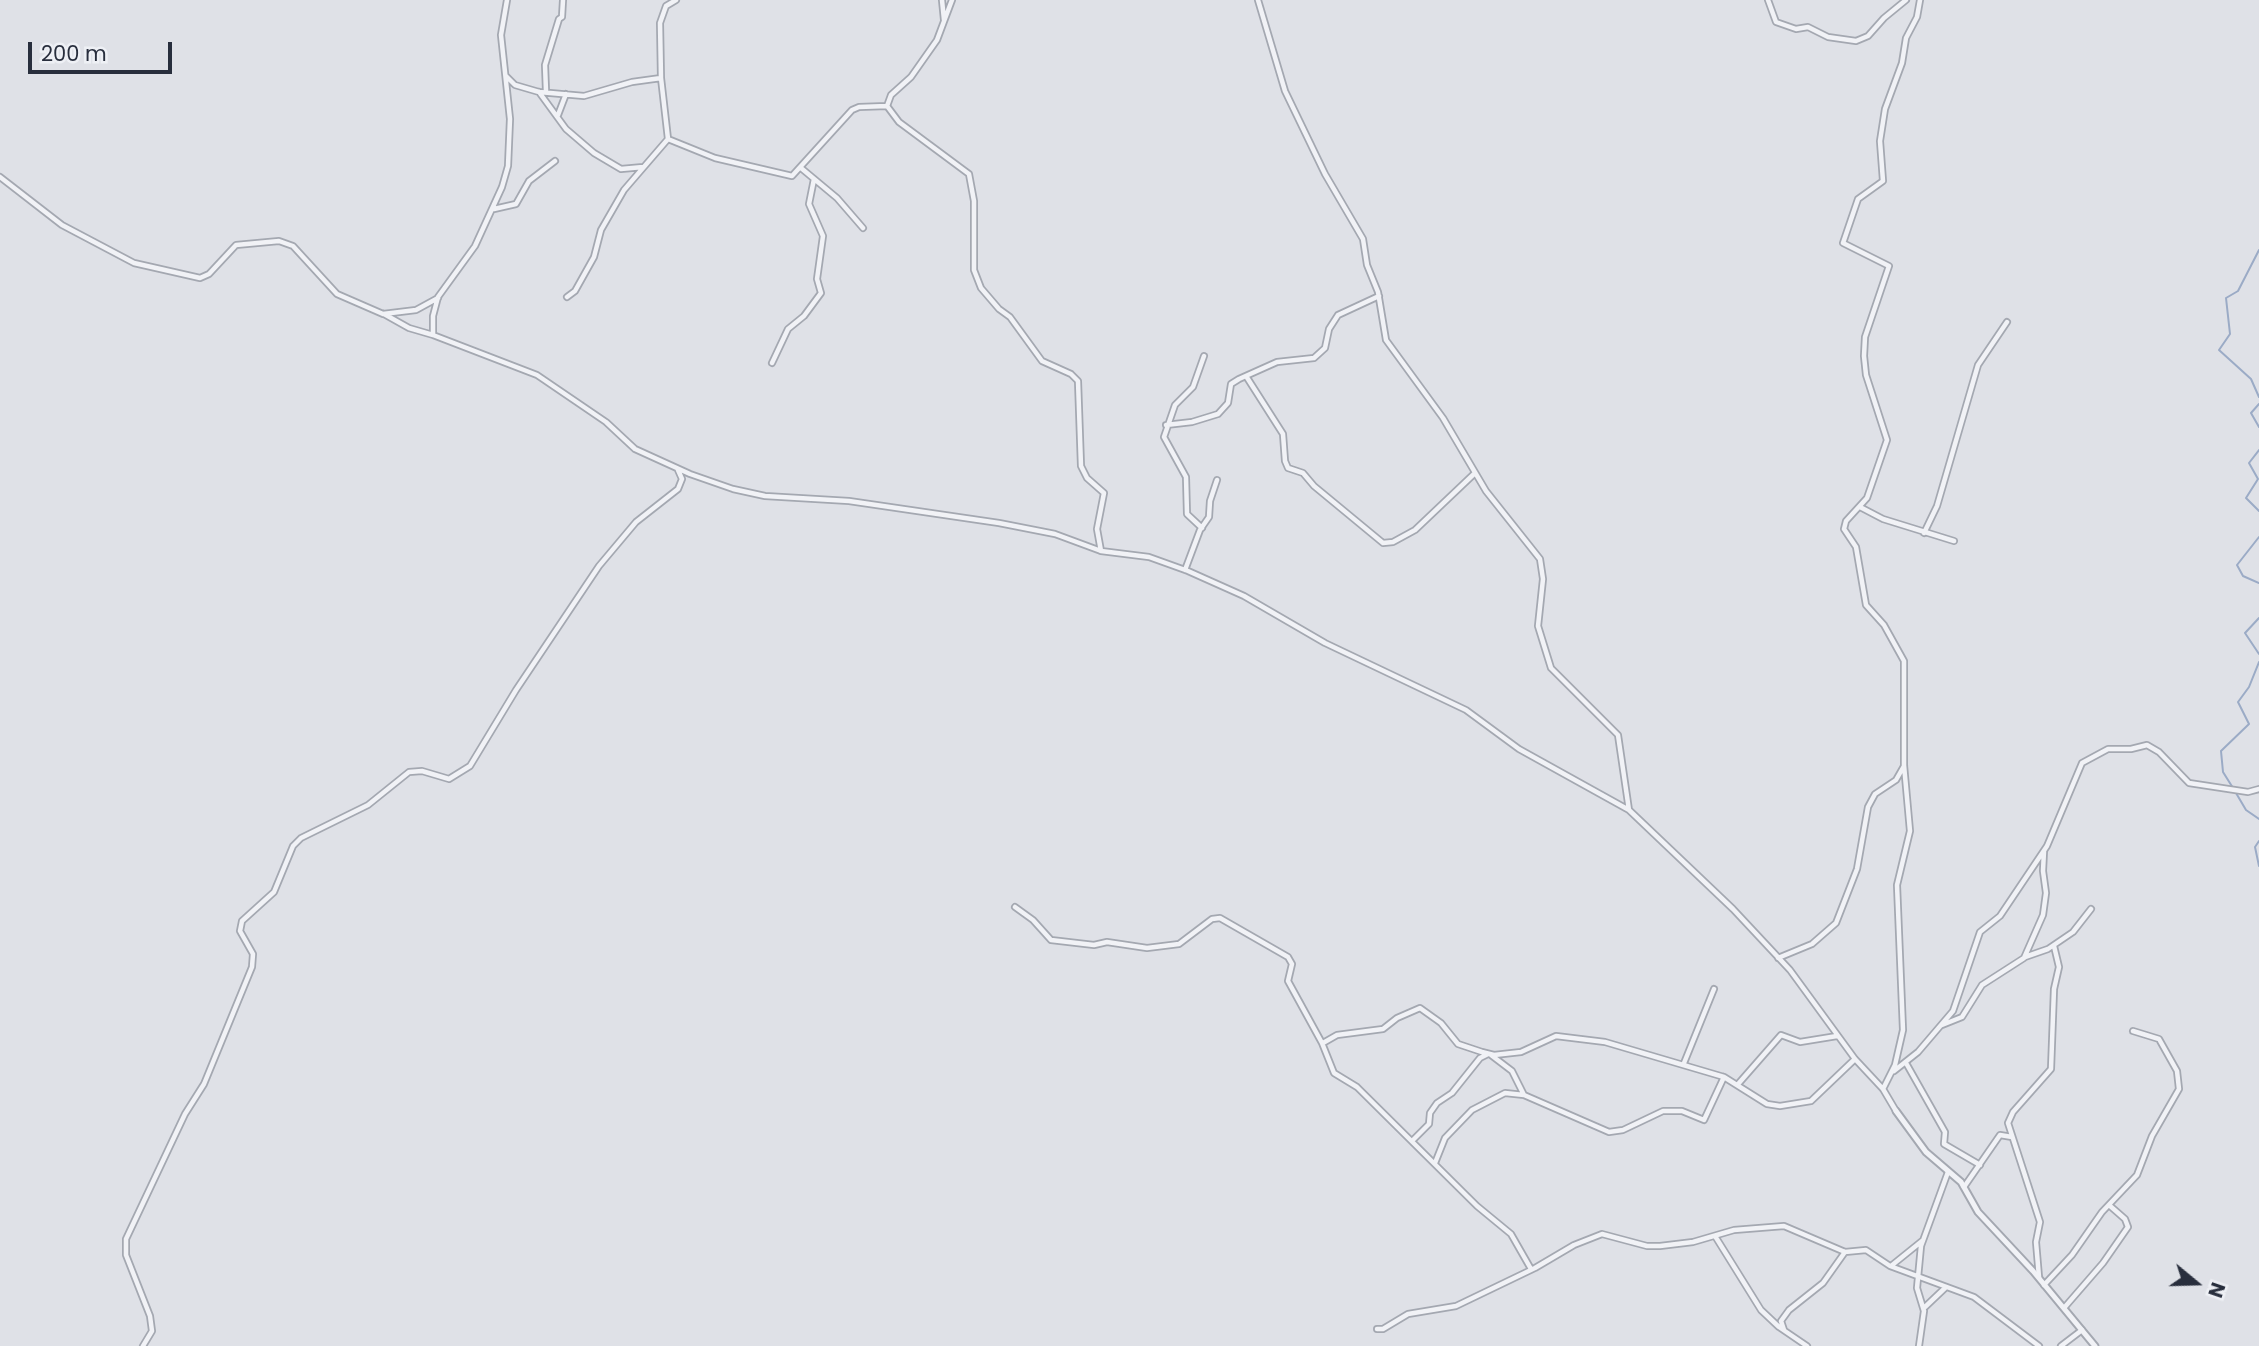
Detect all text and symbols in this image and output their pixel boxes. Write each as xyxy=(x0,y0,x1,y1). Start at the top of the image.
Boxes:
scale bar xyxy=(32,28,175,72)
text: 200 m xyxy=(41,39,107,68)
north arrow xyxy=(2161,1248,2231,1318)
text: N xyxy=(2201,1279,2231,1301)

